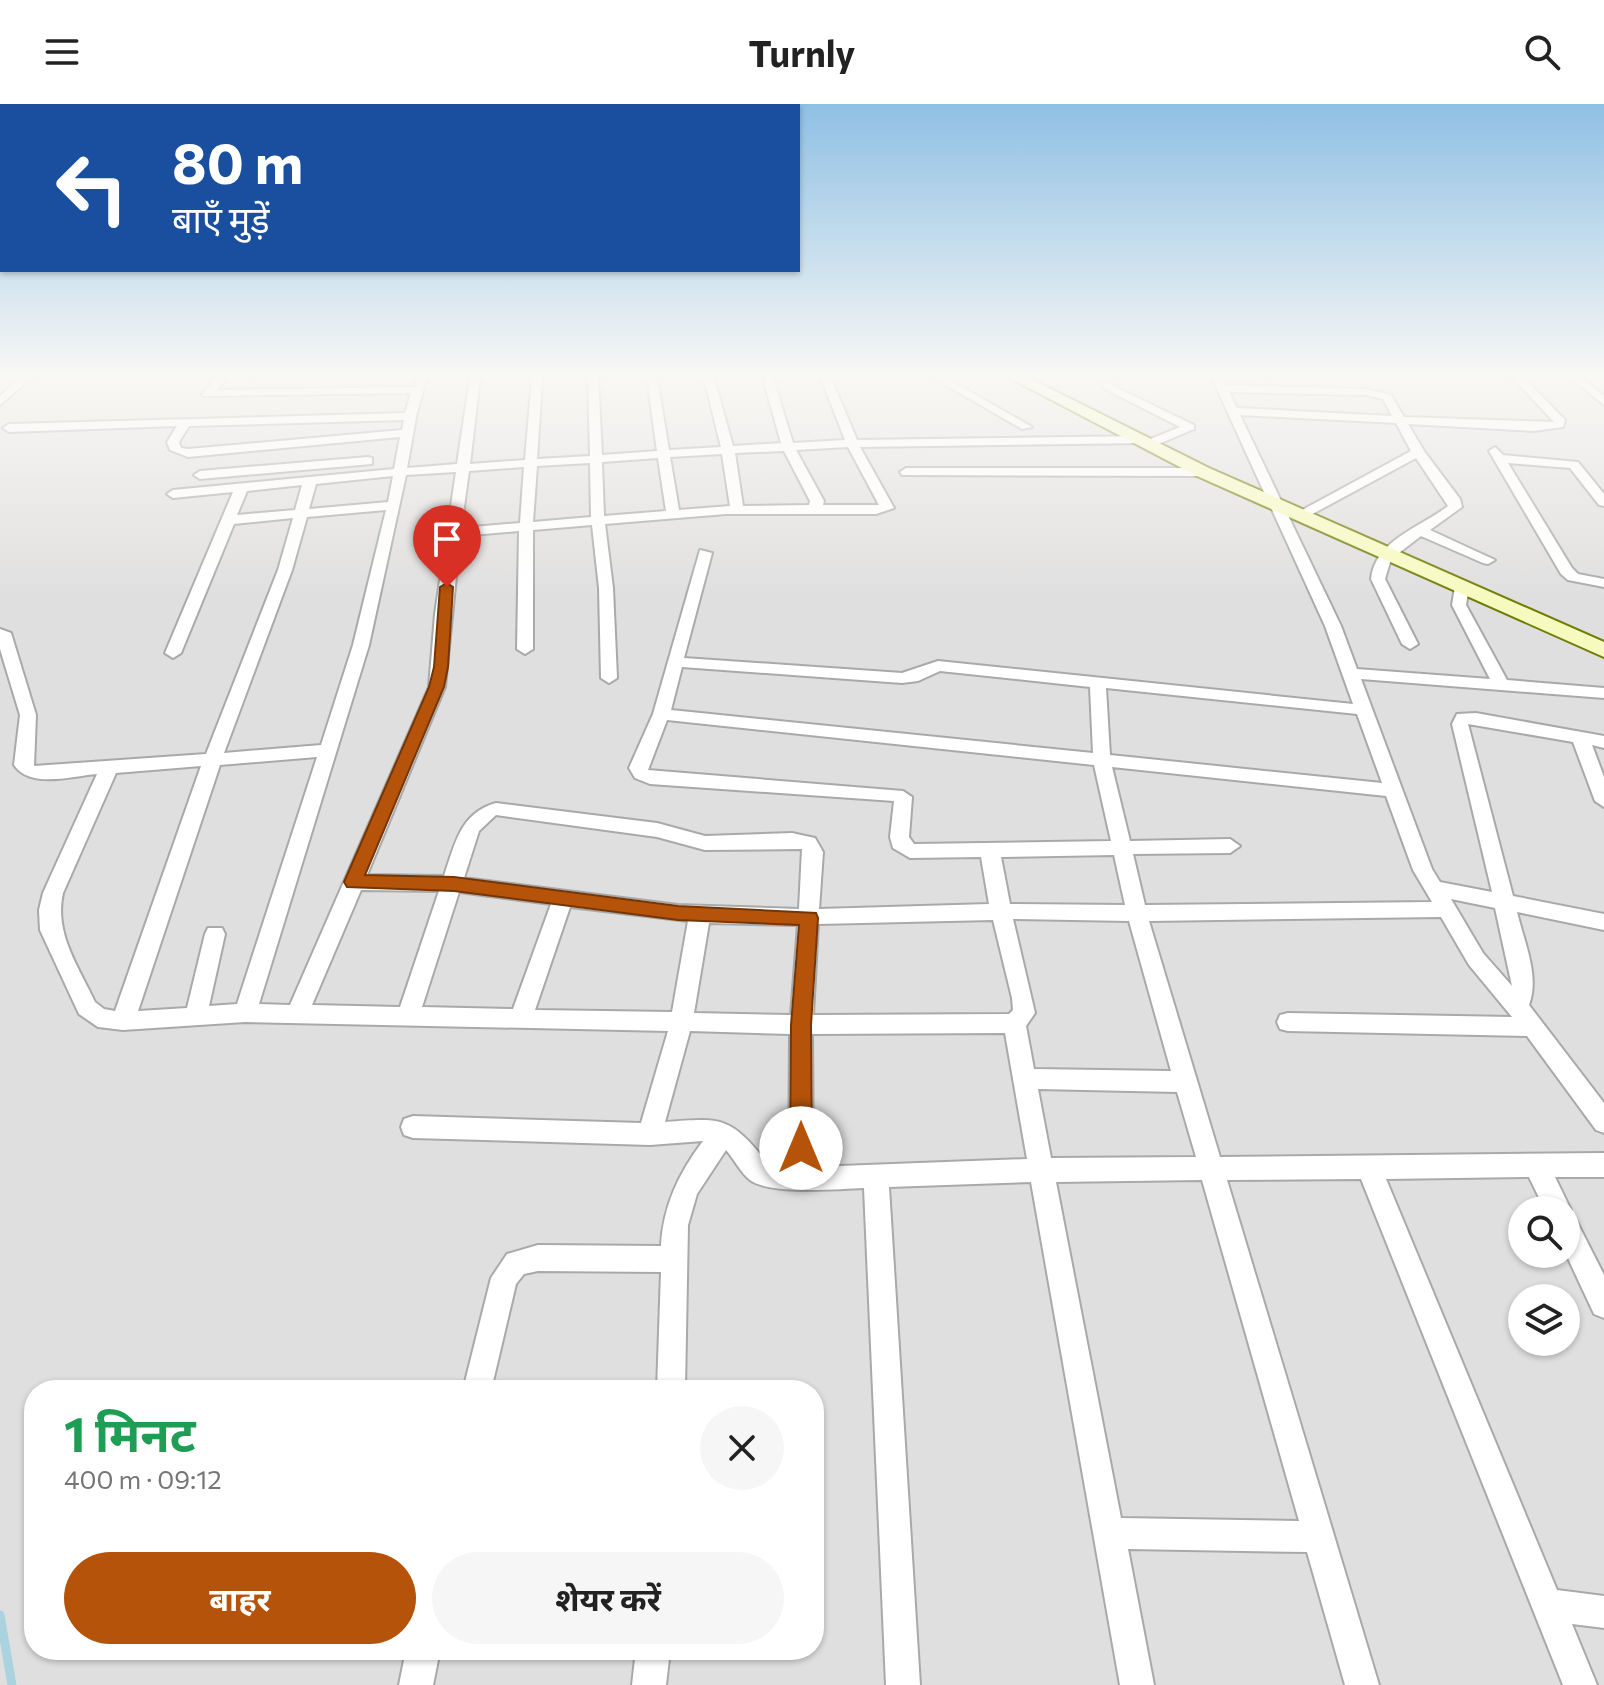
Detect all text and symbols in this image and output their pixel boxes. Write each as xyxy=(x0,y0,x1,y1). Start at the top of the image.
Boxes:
icon: menu xyxy=(40,30,84,74)
text: Turnly xyxy=(749,30,855,74)
icon: search xyxy=(1520,30,1564,74)
text: 80 m xyxy=(172,127,303,196)
icon: left xyxy=(40,136,144,240)
text: बाएँ मुड़ें xyxy=(172,196,269,240)
pin xyxy=(413,505,481,587)
icon: arrive xyxy=(425,517,469,561)
position arrow xyxy=(759,1106,843,1190)
map controls xyxy=(1508,1196,1580,1356)
button: search xyxy=(1508,1196,1580,1268)
button: layers xyxy=(1508,1284,1580,1356)
text: 1 मिनट xyxy=(64,1403,196,1462)
button: close xyxy=(700,1406,784,1490)
text: 400 m · 09:12 xyxy=(64,1463,222,1494)
button: बाहर xyxy=(64,1552,416,1644)
button: शेयर करें xyxy=(432,1552,784,1644)

